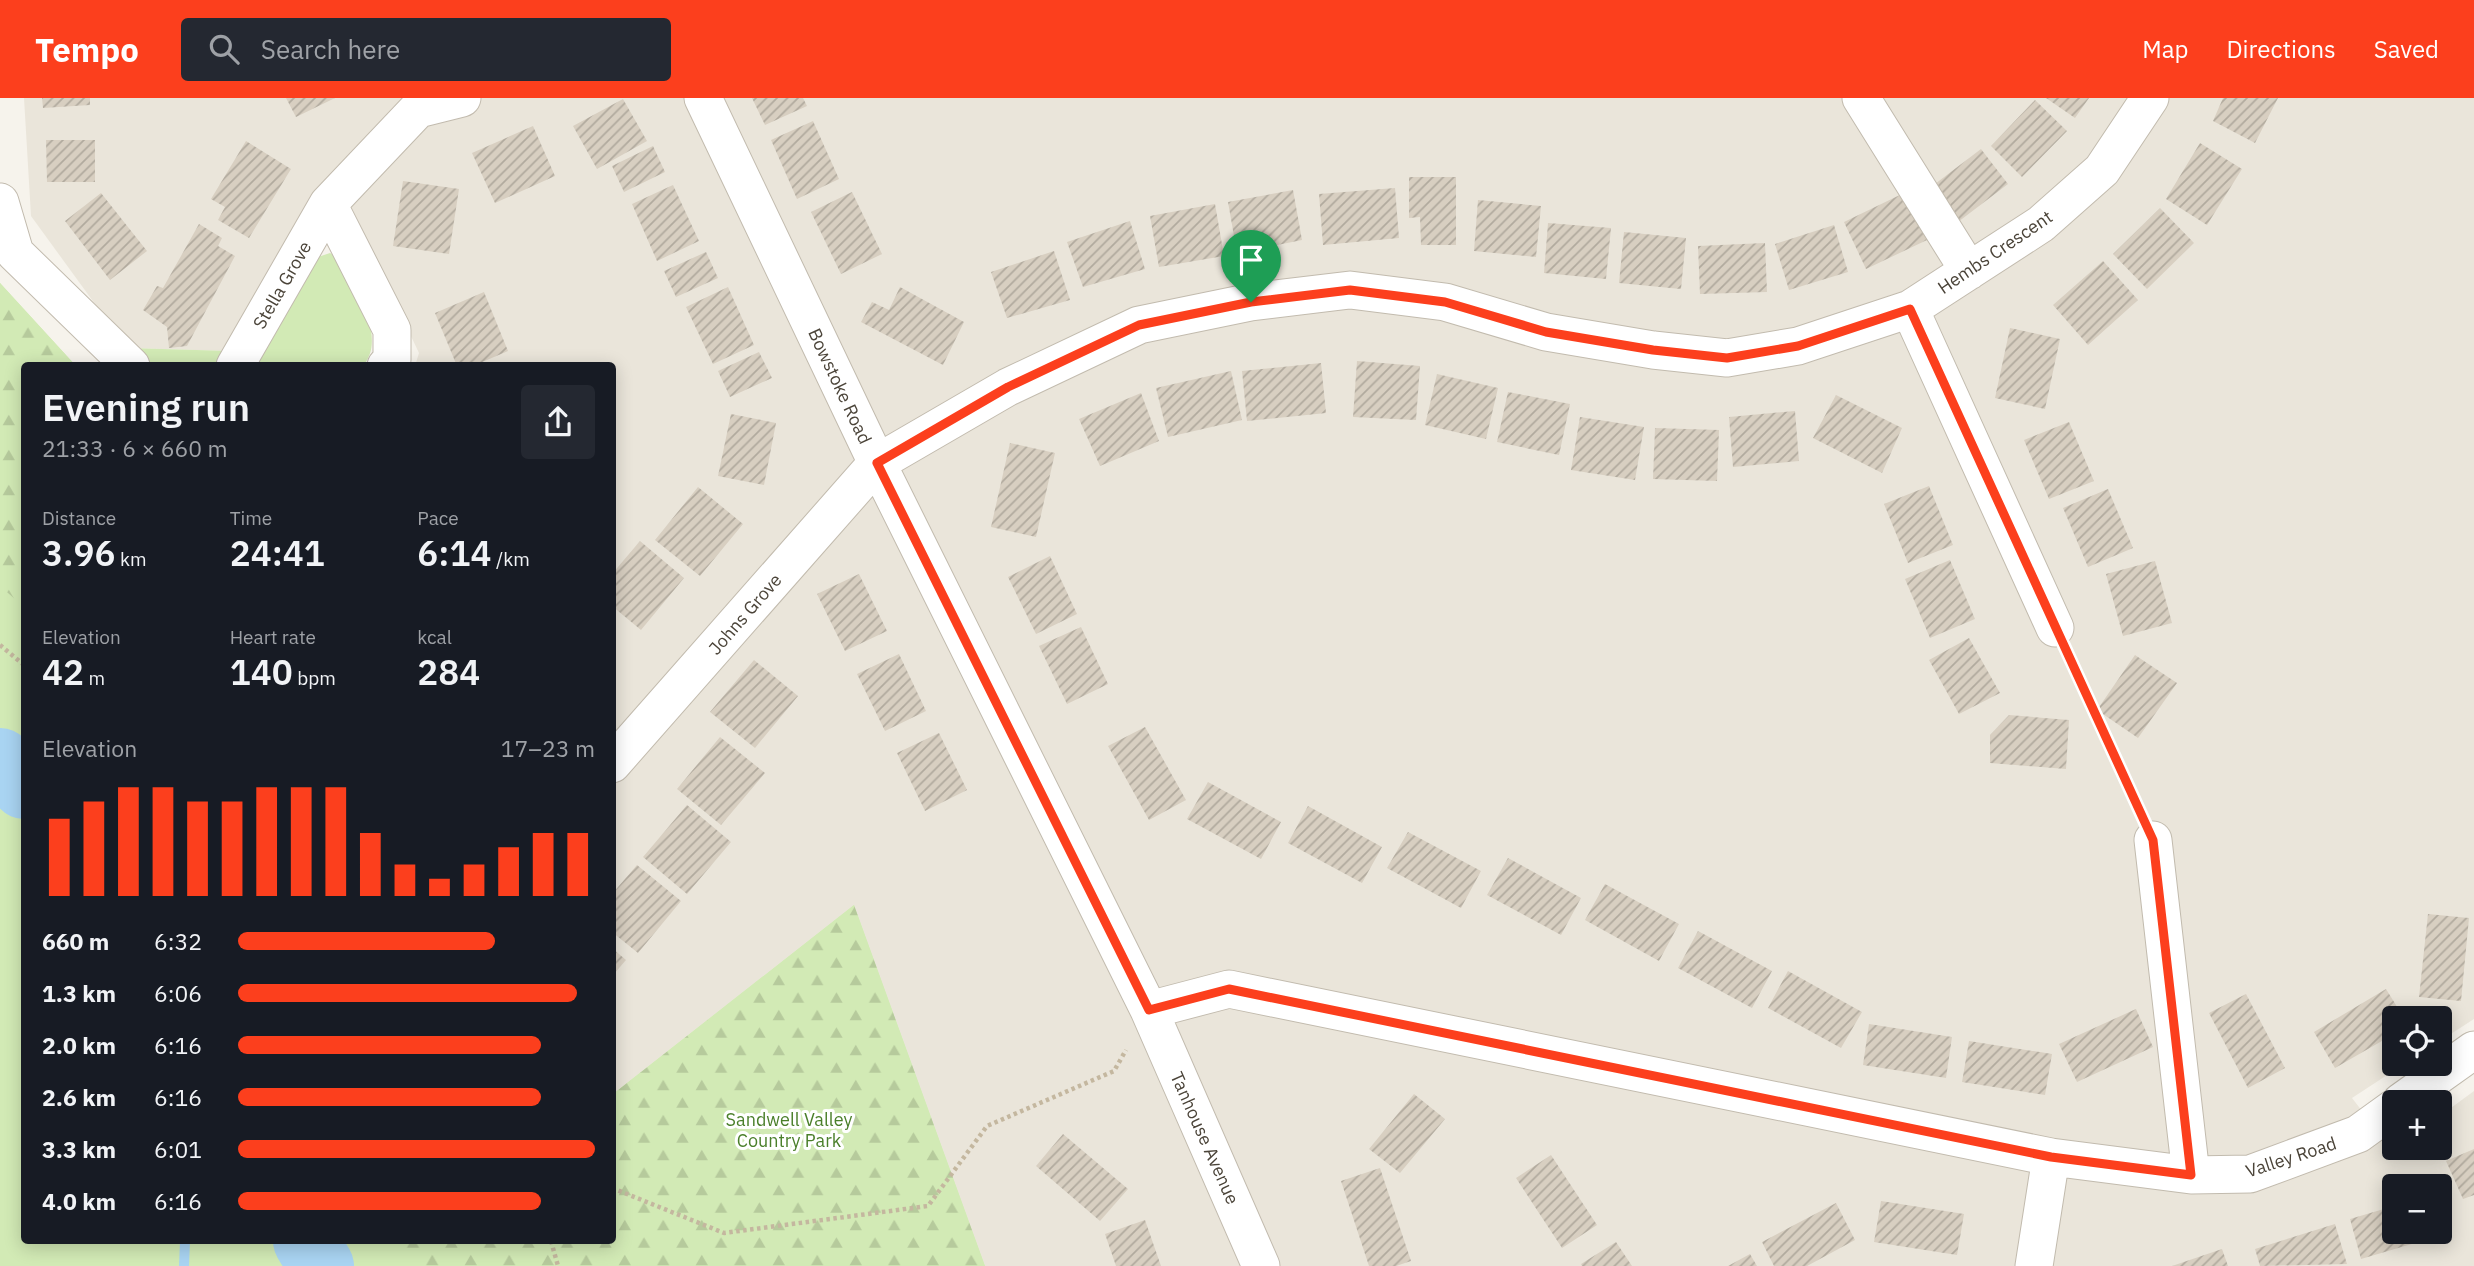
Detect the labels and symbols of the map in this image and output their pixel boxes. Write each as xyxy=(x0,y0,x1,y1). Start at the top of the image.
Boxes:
street label: Hembs Crescent xyxy=(1933,205,2057,299)
pin xyxy=(1221,230,1281,302)
street label: Stella Grove xyxy=(248,237,316,333)
street label: Bowstoke Road xyxy=(803,324,877,448)
street label: Johns Grove xyxy=(703,569,787,659)
street label: Tanhouse Avenue xyxy=(1166,1068,1245,1208)
park label: Sandwell Valley Country Park xyxy=(726,1108,852,1152)
street label: Valley Road xyxy=(2243,1132,2339,1182)

